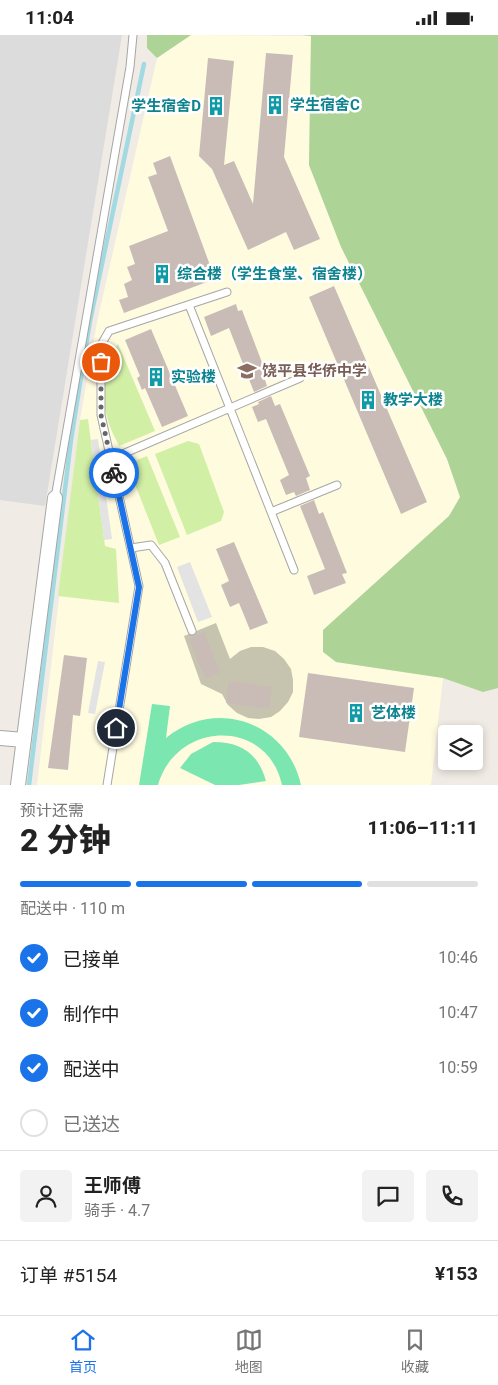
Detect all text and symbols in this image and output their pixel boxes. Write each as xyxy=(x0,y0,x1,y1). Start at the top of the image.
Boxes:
text: 11:04 xyxy=(25,6,74,29)
building icon: 学生宿舍C xyxy=(264,94,286,116)
building icon: 学生宿舍D xyxy=(205,95,227,117)
place label: 学生宿舍C xyxy=(290,96,360,114)
place label: 学生宿舍D xyxy=(131,97,201,115)
building icon: 综合楼（学生食堂、宿舍楼） xyxy=(151,263,173,285)
place label: 综合楼（学生食堂、宿舍楼） xyxy=(177,265,372,283)
pin xyxy=(80,341,122,383)
icon: bag xyxy=(87,348,115,376)
school or university icon: 饶平县华侨中学 xyxy=(236,360,258,382)
place label: 饶平县华侨中学 xyxy=(262,362,367,380)
building icon: 实验楼 xyxy=(145,366,167,388)
place label: 实验楼 xyxy=(171,368,216,386)
building icon: 教学大楼 xyxy=(357,389,379,411)
place label: 教学大楼 xyxy=(383,391,443,409)
courier xyxy=(89,448,139,498)
icon: bike xyxy=(100,459,128,487)
building icon: 艺体楼 xyxy=(345,702,367,724)
place label: 艺体楼 xyxy=(371,704,416,722)
pin xyxy=(95,707,137,749)
icon: home xyxy=(102,714,130,742)
map controls xyxy=(438,725,483,770)
button: layers xyxy=(438,725,483,770)
text: 预计还需 xyxy=(20,801,84,820)
text: 11:06–11:11 xyxy=(367,816,478,839)
text: 2 分钟 xyxy=(20,821,110,859)
text: 配送中 · 110 m xyxy=(20,899,125,918)
icon: check xyxy=(20,944,48,972)
text: 已接单 xyxy=(63,948,120,971)
text: 10:46 xyxy=(438,948,478,967)
icon: check xyxy=(20,999,48,1027)
text: 制作中 xyxy=(63,1003,120,1026)
text: 10:47 xyxy=(438,1003,478,1022)
icon: check xyxy=(20,1054,48,1082)
text: 配送中 xyxy=(63,1058,120,1081)
text: 10:59 xyxy=(438,1058,478,1077)
text: 已送达 xyxy=(63,1113,120,1136)
button: person xyxy=(20,1170,72,1222)
button: chat xyxy=(362,1170,414,1222)
button: phone xyxy=(426,1170,478,1222)
text: 王师傅 xyxy=(84,1174,141,1197)
text: 骑手 · 4.7 xyxy=(84,1201,150,1220)
text: ¥153 xyxy=(435,1262,478,1285)
text: 订单 #5154 xyxy=(20,1264,117,1287)
tab: 首页 xyxy=(69,1326,97,1376)
tab: 地图 xyxy=(235,1326,263,1376)
tab: 收藏 xyxy=(401,1326,429,1376)

